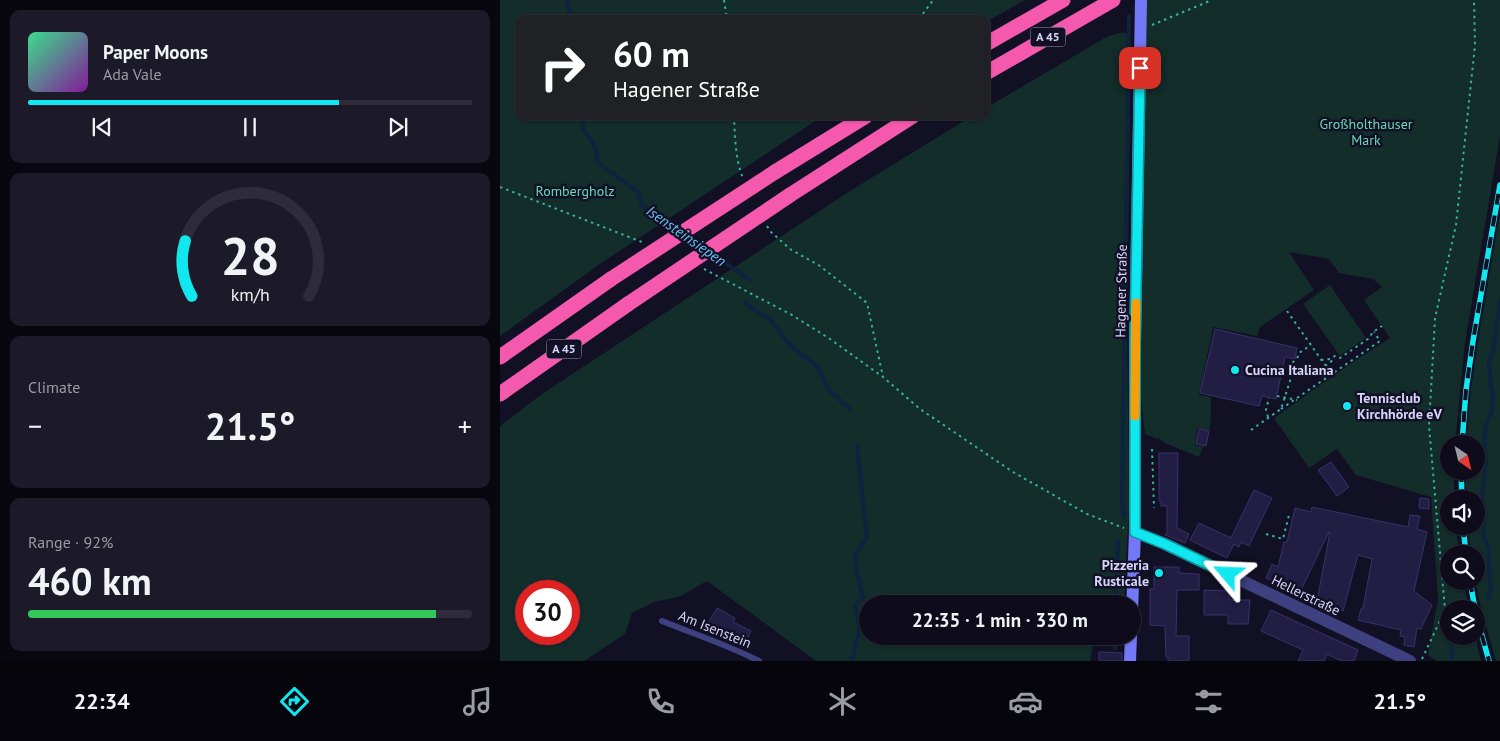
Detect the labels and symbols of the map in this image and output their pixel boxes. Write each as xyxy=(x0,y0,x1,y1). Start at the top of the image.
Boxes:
road number: A 45 xyxy=(1030,28,1066,46)
pin xyxy=(1119,47,1161,89)
park label: Großholthauser Mark xyxy=(1319,115,1413,149)
park label: Rombergholz xyxy=(536,182,615,200)
water label: Isensteinsiepen xyxy=(643,201,730,270)
street label: Hagener Straße xyxy=(1111,244,1131,338)
road number: A 45 xyxy=(546,339,582,358)
place label: Cucina Italiana xyxy=(1245,361,1333,379)
marker: Cucina Italiana xyxy=(1229,364,1241,376)
place label: Tennisclub Kirchhörde eV xyxy=(1357,389,1442,423)
marker: Tennisclub Kirchhörde eV xyxy=(1341,400,1353,412)
north arrow xyxy=(1440,435,1485,480)
position arrow xyxy=(1201,547,1253,599)
place label: Pizzeria Rusticale xyxy=(1094,556,1149,590)
marker: Pizzeria Rusticale xyxy=(1153,567,1165,579)
street label: Hellerstraße xyxy=(1269,571,1343,619)
speed limit sign: 30 xyxy=(515,580,580,645)
street label: Am Isenstein xyxy=(676,606,754,652)

